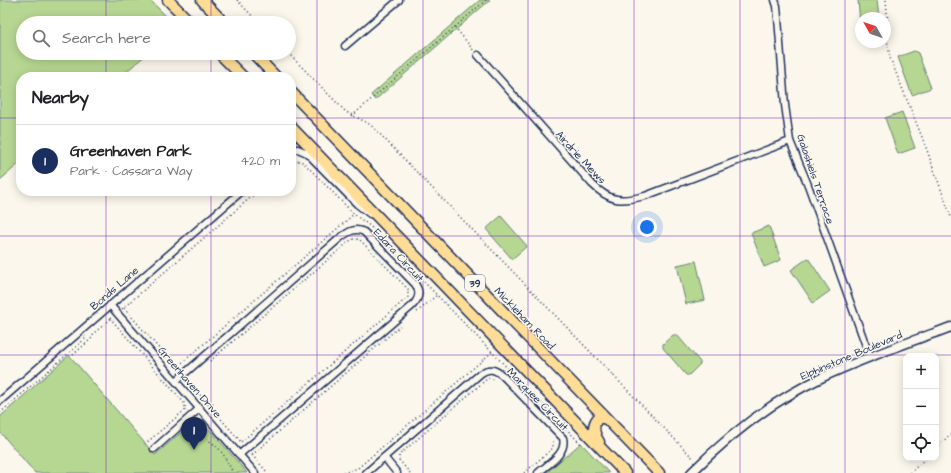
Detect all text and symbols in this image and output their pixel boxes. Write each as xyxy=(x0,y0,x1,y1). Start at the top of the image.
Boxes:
north arrow xyxy=(855,12,891,48)
search box xyxy=(16,16,296,60)
icon: search xyxy=(30,27,52,49)
text: Search here xyxy=(62,28,151,49)
text: Nearby xyxy=(32,86,89,110)
street label: Airdrie Mews xyxy=(552,127,610,188)
street label: Galashiels Terrace xyxy=(793,132,838,226)
text: Greenhaven Park xyxy=(70,141,192,162)
text: 1 xyxy=(44,152,46,170)
text: 420 m xyxy=(240,152,280,170)
text: Park · Cassara Way xyxy=(70,162,193,180)
your location xyxy=(637,217,657,237)
street label: Edara Circuit xyxy=(370,225,428,286)
street label: Bonds Lane xyxy=(87,263,142,314)
road number: 39 xyxy=(465,275,485,291)
street label: Mickleham Road xyxy=(491,284,559,353)
street label: Elphinstone Boulevard xyxy=(798,327,905,384)
street label: Greenhaven Drive xyxy=(154,343,225,421)
map controls xyxy=(903,353,939,461)
button: + xyxy=(903,353,939,389)
street label: Marquee Circuit xyxy=(504,364,572,435)
button: − xyxy=(903,389,939,425)
pin: 1 xyxy=(181,417,207,450)
button: locate xyxy=(903,425,939,461)

